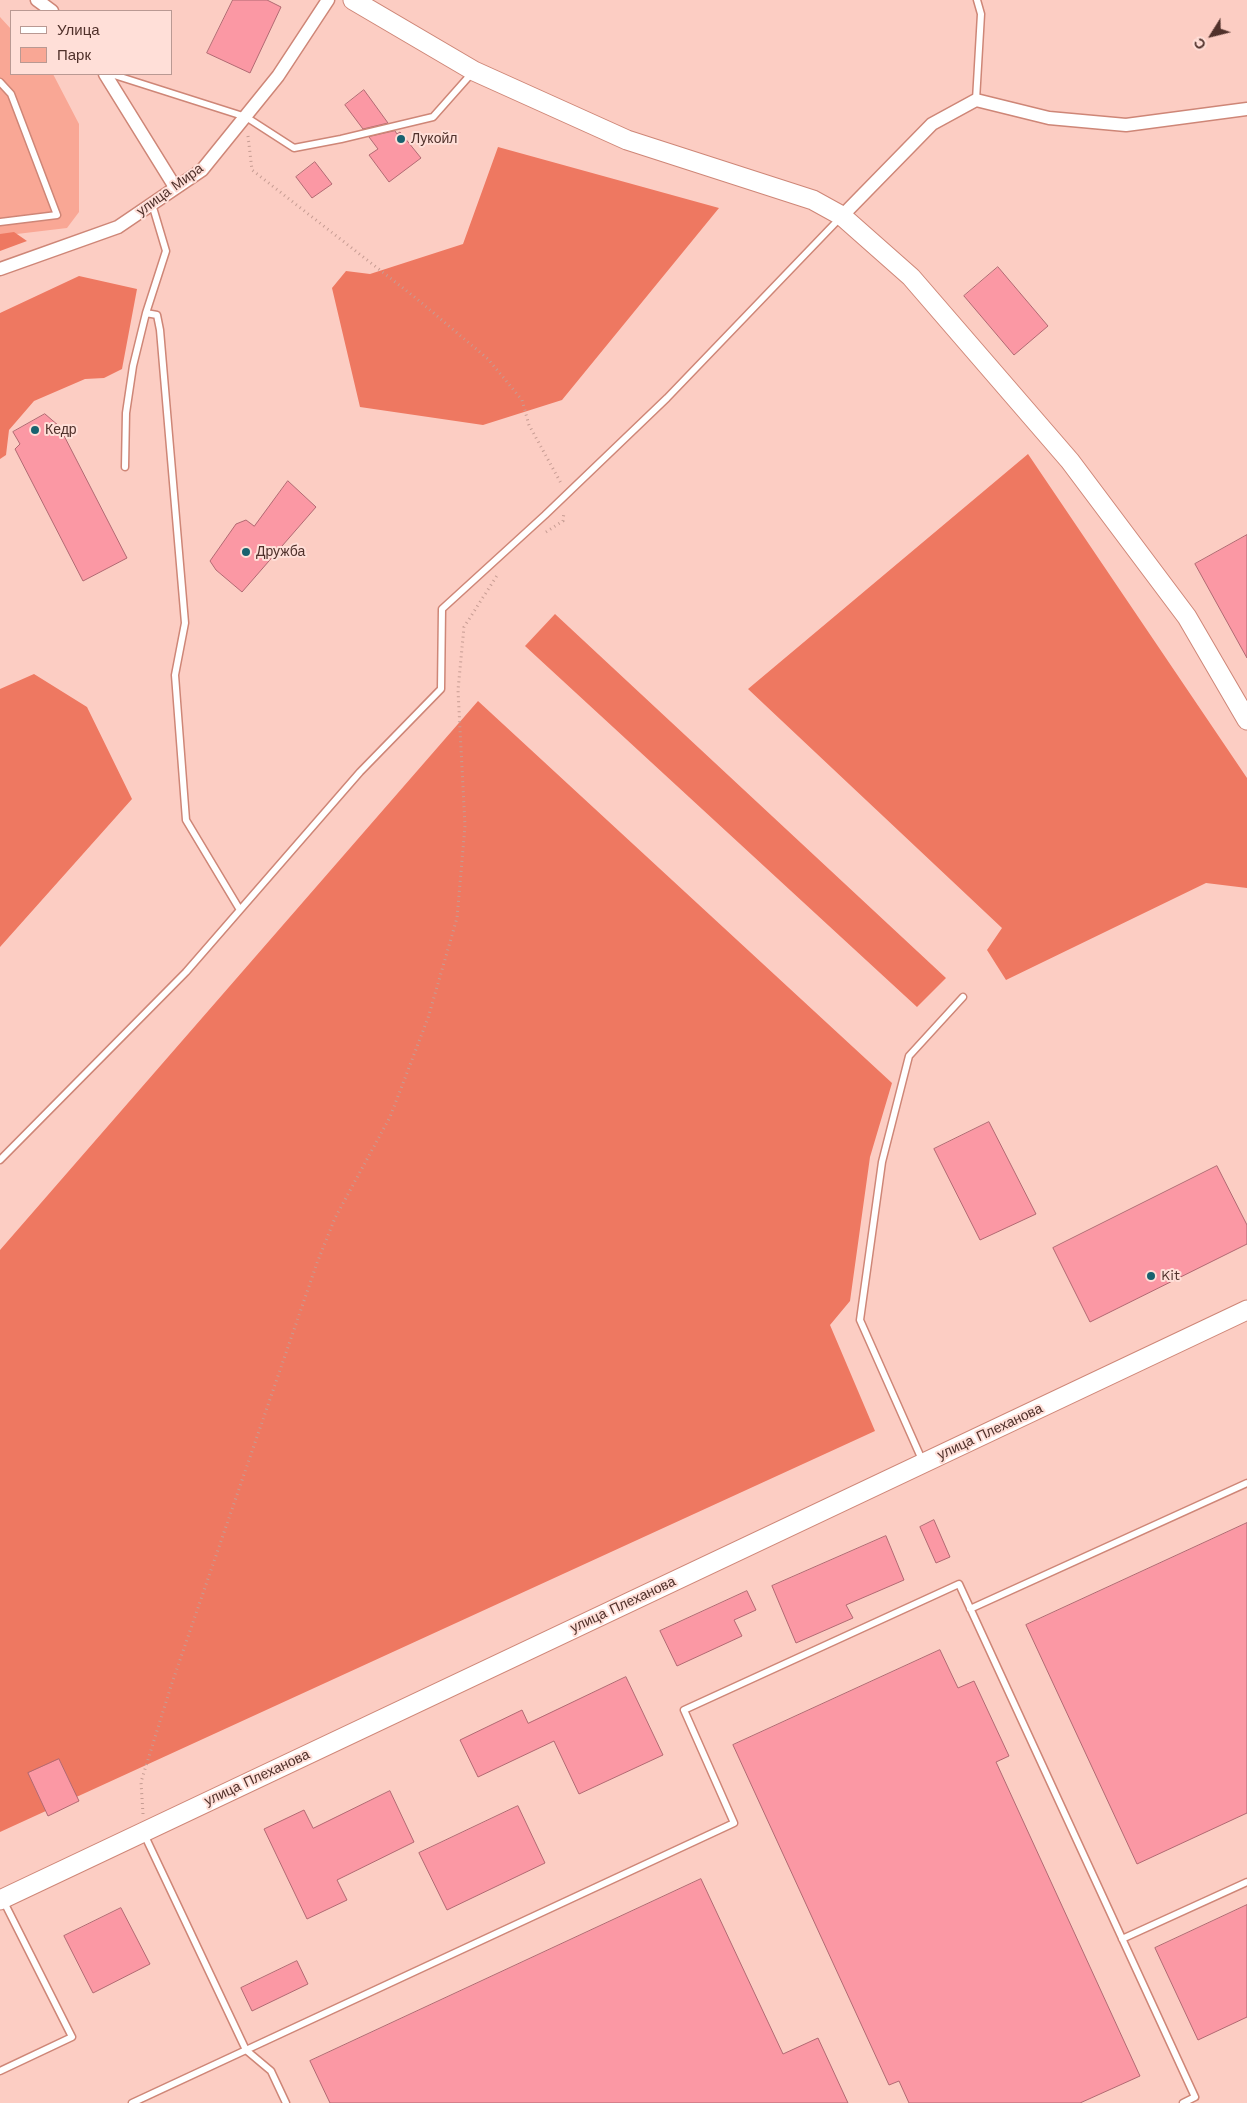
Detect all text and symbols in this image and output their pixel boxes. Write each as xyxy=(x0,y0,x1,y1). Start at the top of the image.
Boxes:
legend xyxy=(10,10,172,75)
north arrow xyxy=(1187,10,1237,60)
text: Улица xyxy=(57,21,100,39)
text: С xyxy=(1190,35,1209,53)
text: Парк xyxy=(57,46,91,64)
place label: Лукойл xyxy=(411,131,457,147)
marker: Лукойл xyxy=(395,133,407,145)
street label: улица Мира xyxy=(133,160,207,220)
place label: Кедр xyxy=(45,422,77,438)
marker: Кедр xyxy=(29,424,41,436)
place label: Дружба xyxy=(256,544,305,560)
marker: Дружба xyxy=(240,546,252,558)
place label: Kit xyxy=(1161,1268,1180,1284)
marker: Kit xyxy=(1145,1270,1157,1282)
street label: улица Плеханова xyxy=(935,1400,1045,1464)
street label: улица Плеханова xyxy=(568,1573,678,1637)
street label: улица Плеханова xyxy=(202,1746,312,1810)

